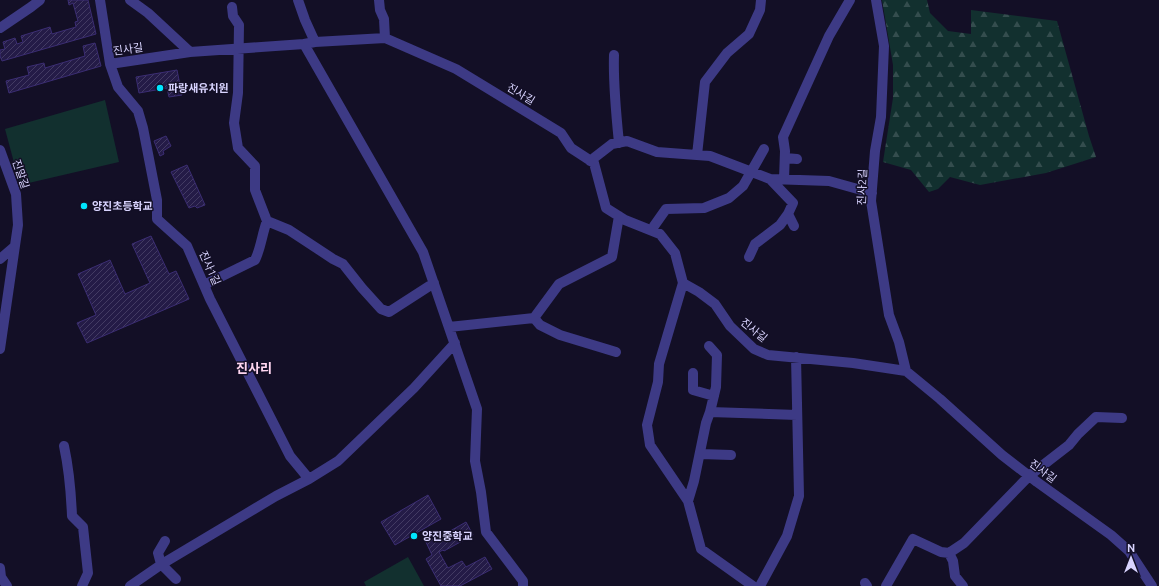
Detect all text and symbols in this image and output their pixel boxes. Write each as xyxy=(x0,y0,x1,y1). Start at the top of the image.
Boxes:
street label: 진사길 xyxy=(112,41,144,57)
street label: 진사길 xyxy=(505,81,537,107)
place label: 파랑새유치원 xyxy=(168,82,229,94)
marker: 파랑새유치원 xyxy=(155,83,165,93)
street label: 진말길 xyxy=(10,158,32,190)
street label: 진사2길 xyxy=(855,169,869,205)
place label: 양진초등학교 xyxy=(92,200,153,212)
marker: 양진초등학교 xyxy=(79,201,89,211)
street label: 진사1길 xyxy=(197,249,223,287)
street label: 진사길 xyxy=(738,316,770,344)
district label: 진사리 xyxy=(236,361,272,375)
street label: 진사길 xyxy=(1027,457,1059,485)
place label: 양진중학교 xyxy=(422,530,473,542)
marker: 양진중학교 xyxy=(409,531,419,541)
north arrow xyxy=(1111,538,1151,578)
text: N xyxy=(1127,542,1135,554)

